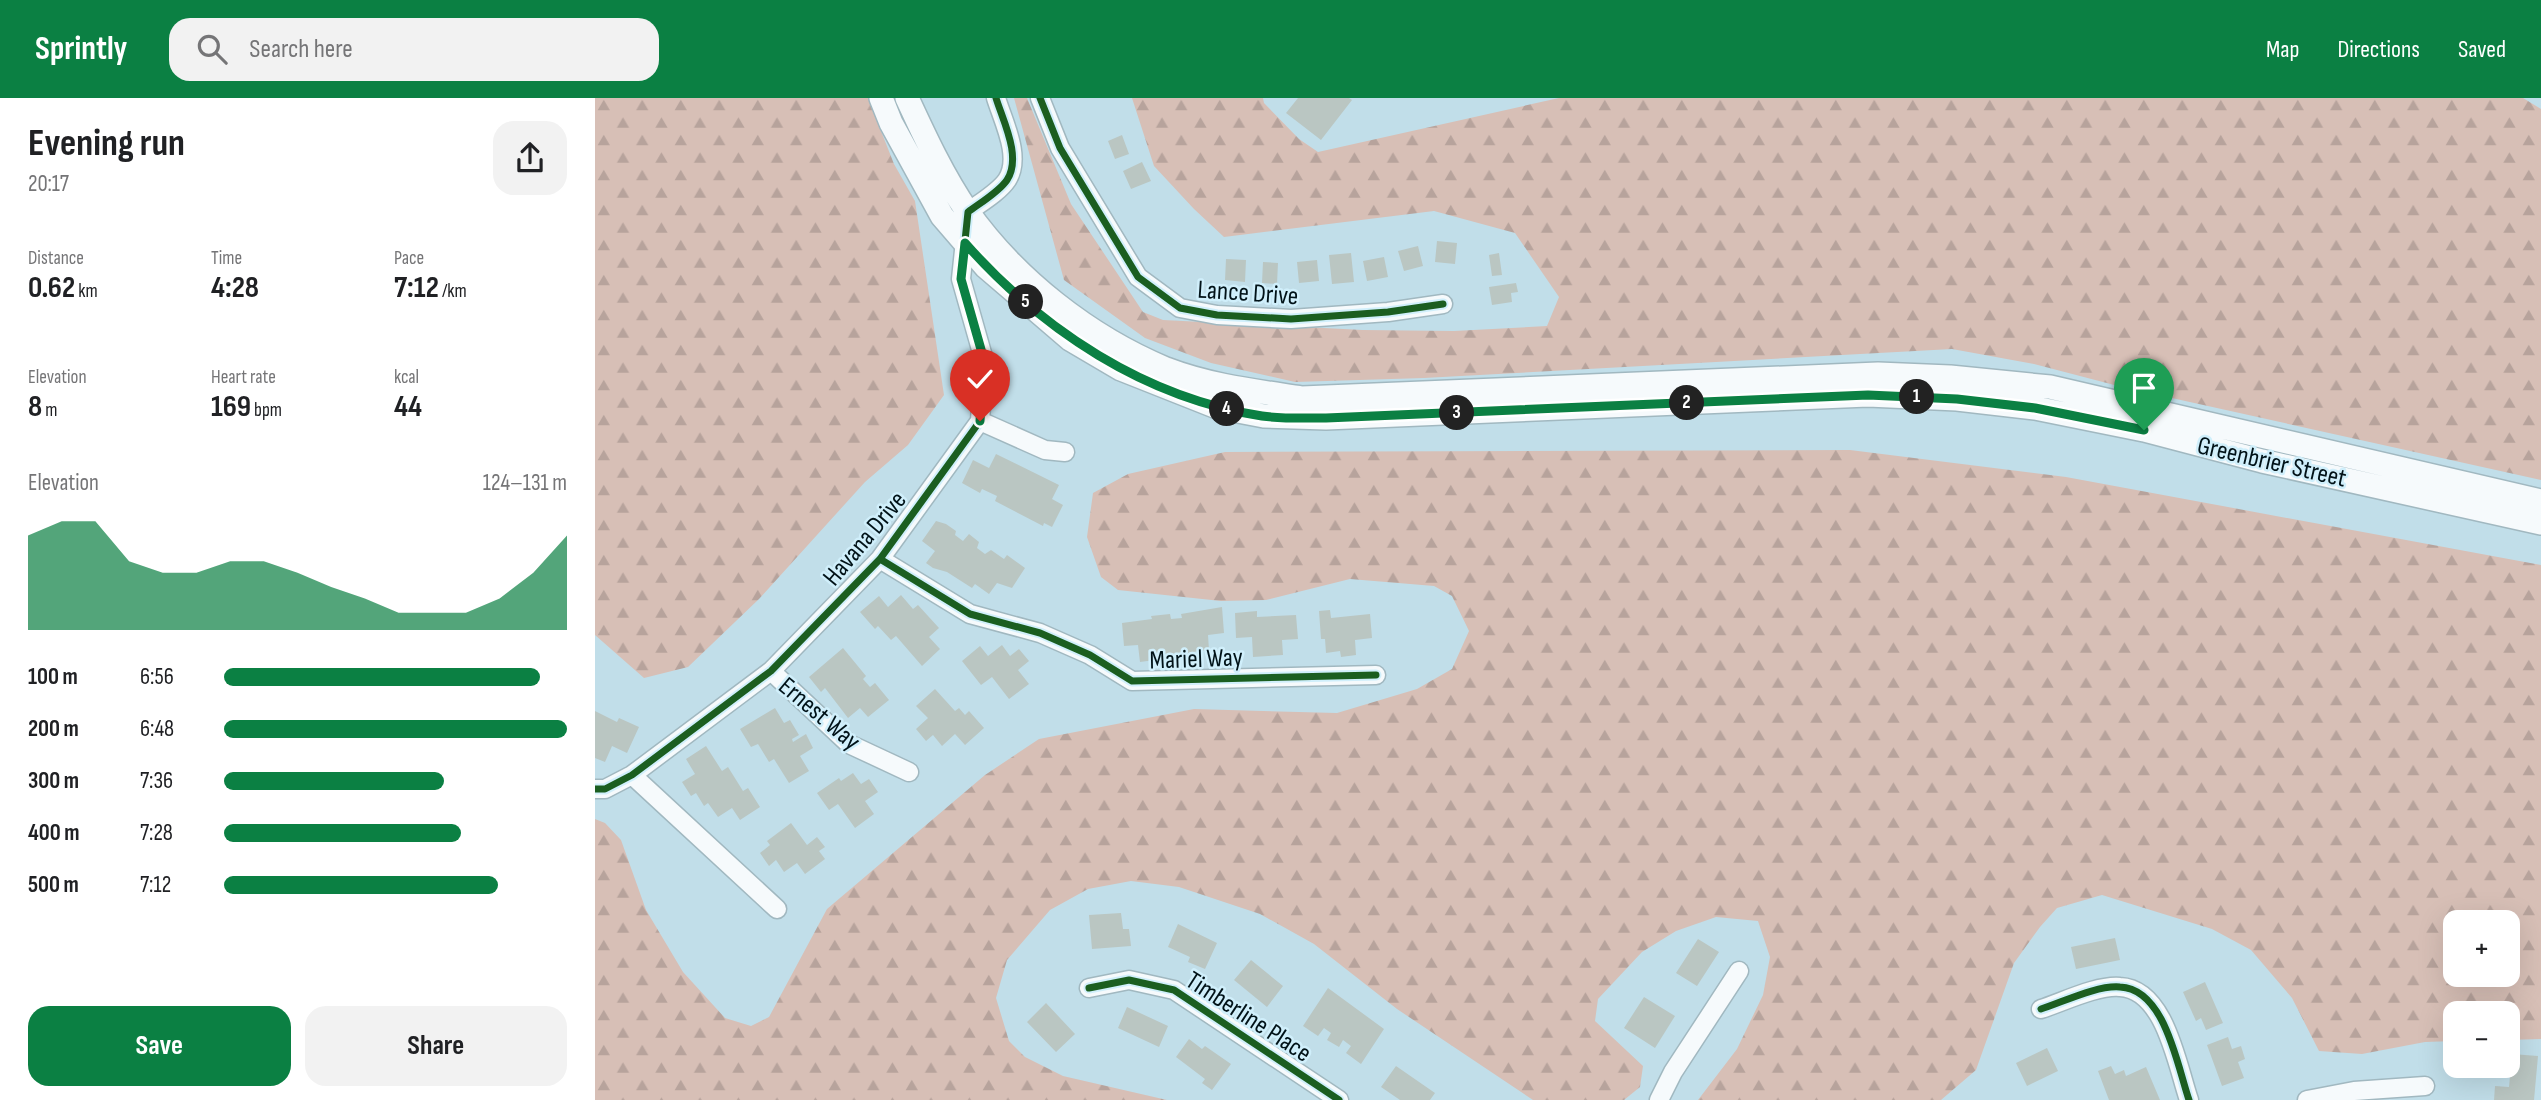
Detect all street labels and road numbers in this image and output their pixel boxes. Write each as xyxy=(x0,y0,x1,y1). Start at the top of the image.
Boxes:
street label: Lance Drive xyxy=(1196,275,1299,312)
street label: Greenbrier Street xyxy=(2194,430,2349,495)
street label: Havana Drive xyxy=(817,486,913,592)
street label: Mariel Way xyxy=(1149,642,1243,677)
street label: Ernest Way xyxy=(772,671,866,757)
street label: Timberline Place xyxy=(1180,965,1317,1069)

